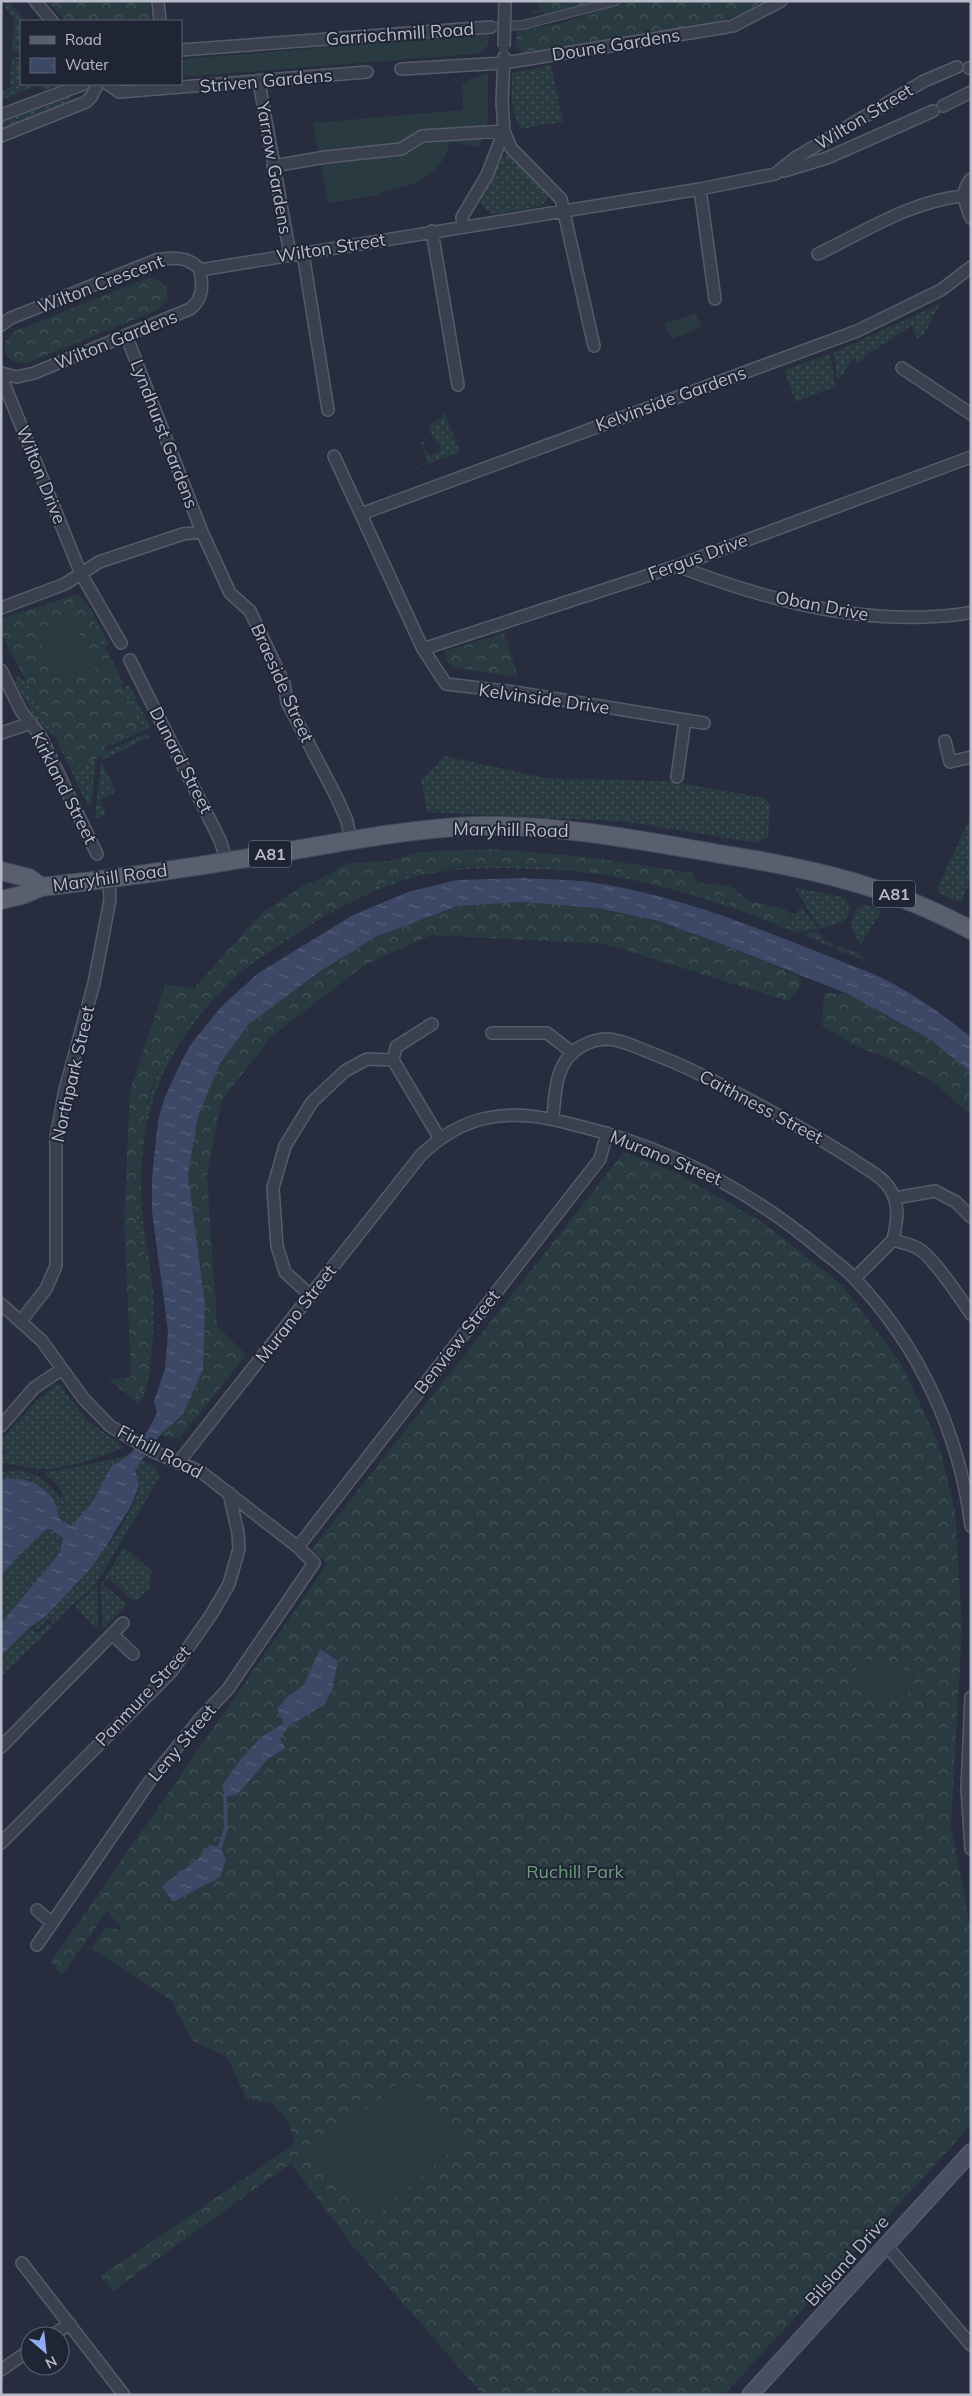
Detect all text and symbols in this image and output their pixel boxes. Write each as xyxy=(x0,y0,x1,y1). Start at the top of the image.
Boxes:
street label: Garriochmill Road xyxy=(325,17,475,50)
legend xyxy=(20,20,182,85)
street label: Doune Gardens xyxy=(550,23,682,66)
text: Road xyxy=(65,30,102,49)
text: Water xyxy=(65,55,109,74)
street label: Striven Gardens xyxy=(199,63,333,98)
street label: Wilton Street xyxy=(811,78,917,155)
street label: Yarrow Gardens xyxy=(251,99,297,236)
street label: Wilton Street xyxy=(275,228,387,267)
street label: Wilton Crescent xyxy=(35,249,167,318)
street label: Wilton Gardens xyxy=(51,304,181,375)
street label: Lyndhurst Gardens xyxy=(125,356,203,512)
street label: Kelvinside Gardens xyxy=(592,361,749,436)
street label: Wilton Drive xyxy=(11,422,72,527)
street label: Fergus Drive xyxy=(645,528,751,585)
street label: Oban Drive xyxy=(774,585,871,626)
street label: Braeside Street xyxy=(246,620,319,746)
street label: Kelvinside Drive xyxy=(477,678,611,719)
street label: Dunard Street xyxy=(145,702,218,817)
street label: Kirkland Street xyxy=(26,728,102,848)
street label: Maryhill Road xyxy=(453,817,569,842)
road number: A81 xyxy=(249,841,291,868)
street label: Maryhill Road xyxy=(51,858,169,897)
road number: A81 xyxy=(873,881,915,908)
street label: Northpark Street xyxy=(46,1003,99,1144)
street label: Caithness Street xyxy=(696,1064,827,1149)
street label: Murano Street xyxy=(607,1125,725,1190)
street label: Murano Street xyxy=(250,1260,341,1367)
street label: Benview Street xyxy=(409,1285,504,1398)
street label: Firhill Road xyxy=(114,1420,207,1484)
street label: Panmure Street xyxy=(90,1640,195,1751)
street label: Leny Street xyxy=(143,1699,221,1786)
park label: Ruchill Park xyxy=(526,1860,625,1883)
street label: Bilsland Drive xyxy=(800,2210,893,2311)
north arrow xyxy=(20,2326,70,2376)
text: N xyxy=(42,2352,60,2373)

